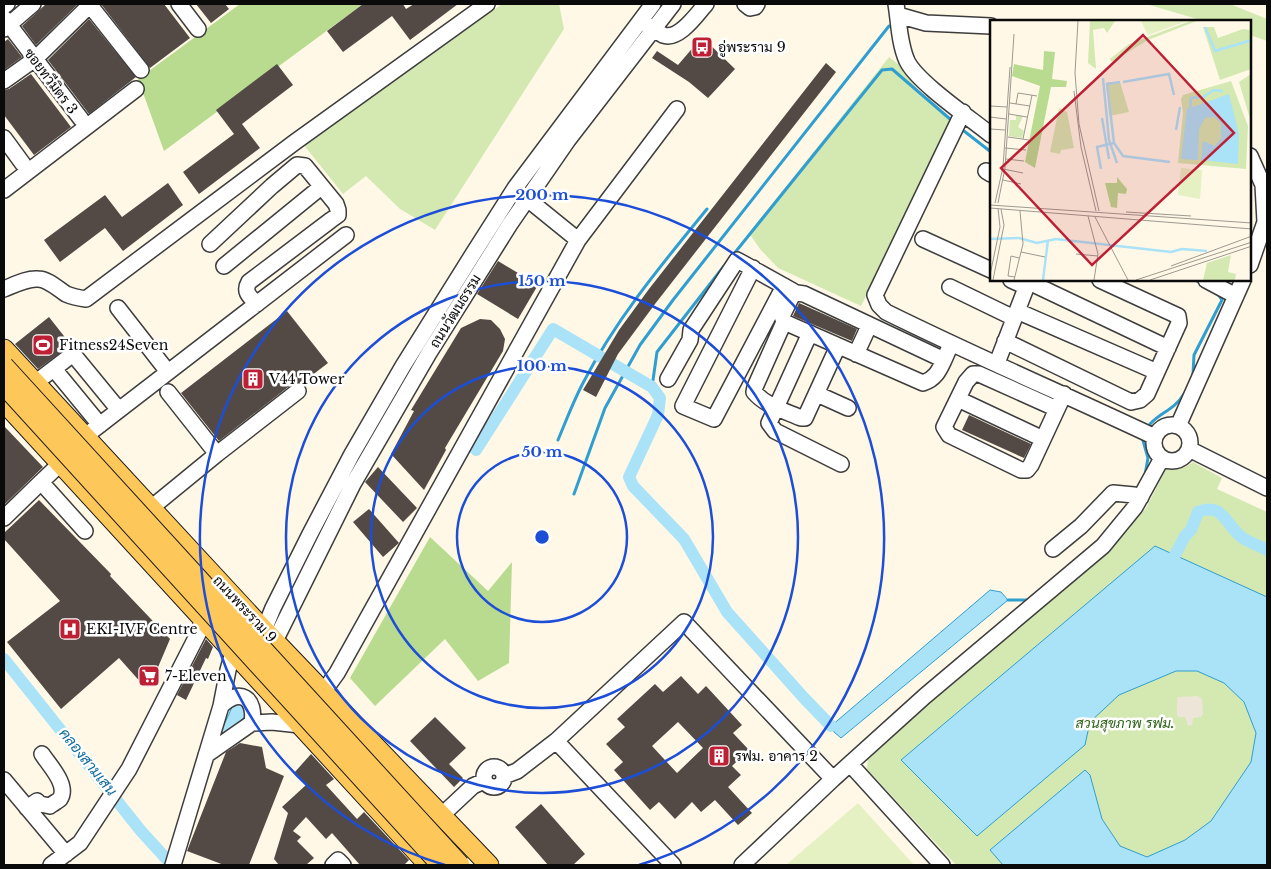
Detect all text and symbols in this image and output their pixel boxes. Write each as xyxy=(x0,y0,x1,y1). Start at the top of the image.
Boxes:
inset map xyxy=(990,20,1251,281)
bus stop icon: อู่พระราม 9 xyxy=(690,35,714,59)
place label: อู่พระราม 9 xyxy=(718,38,786,57)
street label: ซอยทวีมิตร 3 xyxy=(20,45,82,117)
text: 200 m xyxy=(516,185,569,204)
street label: ถนนวัฒนธรรม xyxy=(425,271,485,351)
text: 150 m xyxy=(518,271,566,290)
sports icon: Fitness24Seven xyxy=(31,333,55,357)
place label: Fitness24Seven xyxy=(59,336,169,354)
text: 100 m xyxy=(517,356,567,375)
building icon: V44 Tower xyxy=(241,367,265,391)
place label: V44 Tower xyxy=(268,370,345,388)
text: 50 m xyxy=(522,442,563,461)
centre of rings xyxy=(533,528,551,546)
street label: ถนนพระราม 9 xyxy=(209,572,281,646)
hospital icon: EKI-IVF Centre xyxy=(58,617,82,641)
place label: EKI-IVF Centre xyxy=(86,620,198,638)
supermarket icon: 7-Eleven xyxy=(137,664,161,688)
place label: 7-Eleven xyxy=(165,667,227,685)
park label: สวนสุขภาพ รฟม. xyxy=(1075,714,1175,733)
water label: คลองสามเสน xyxy=(55,724,122,800)
building icon: รฟม. อาคาร 2 xyxy=(707,744,731,768)
place label: รฟม. อาคาร 2 xyxy=(735,747,818,765)

